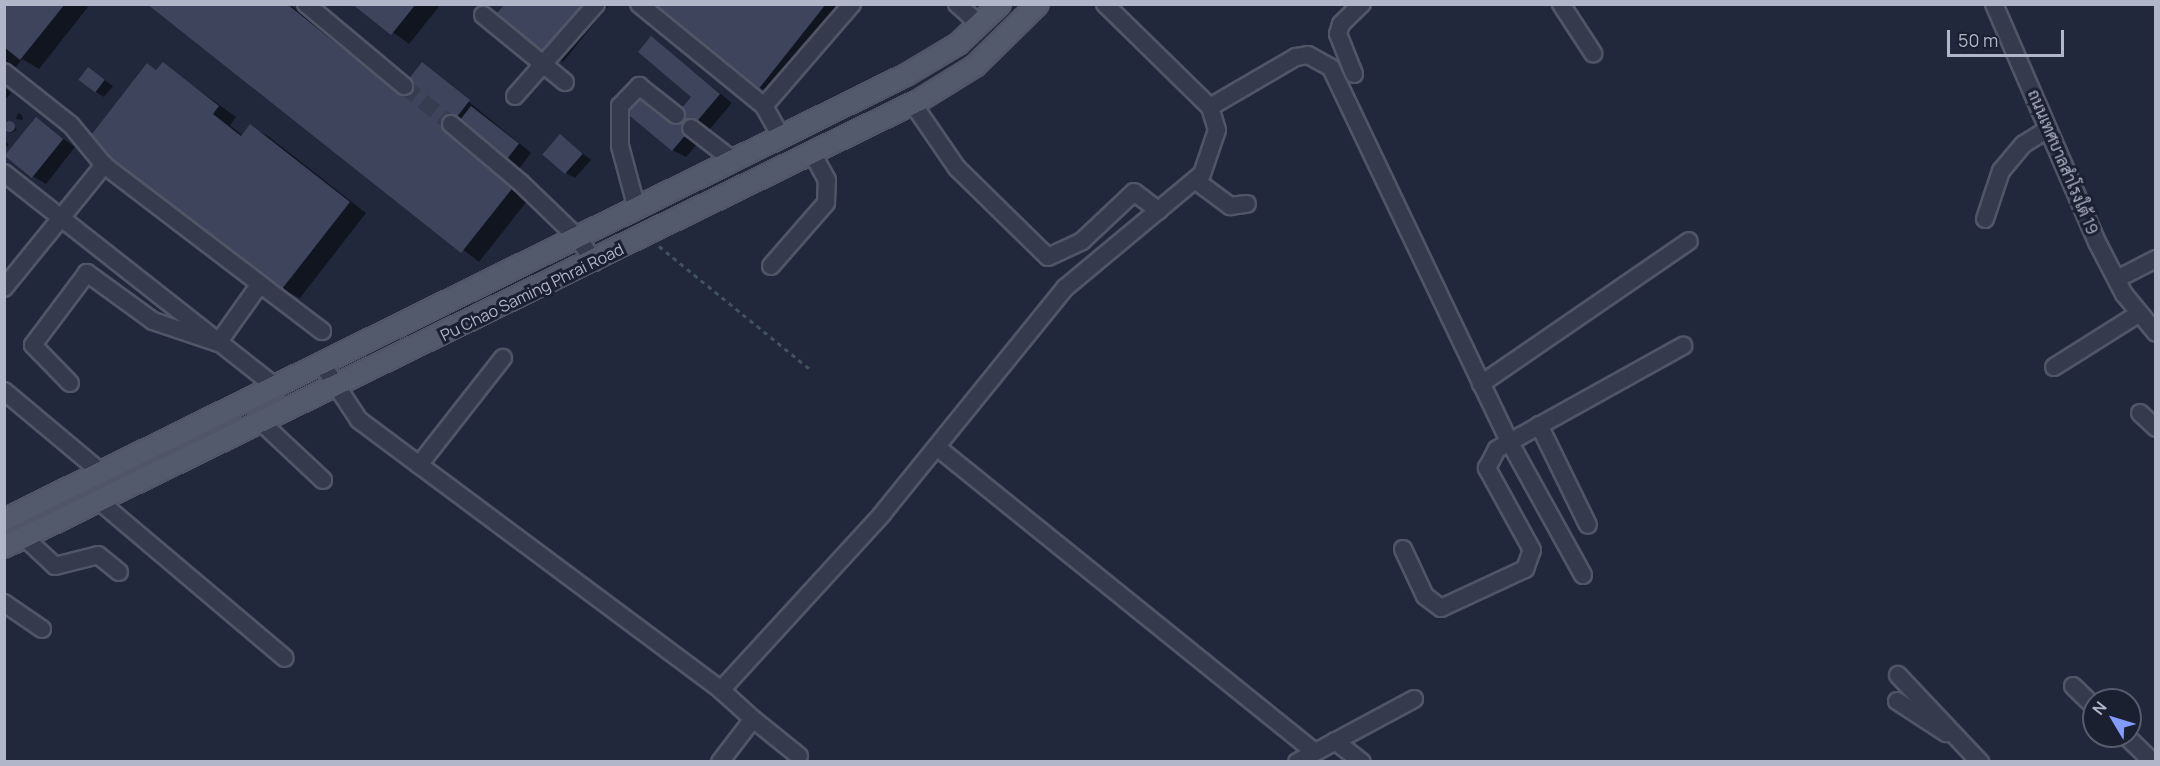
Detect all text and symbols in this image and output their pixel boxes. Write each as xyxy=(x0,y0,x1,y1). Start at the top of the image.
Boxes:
scale bar xyxy=(1950,18,2067,56)
text: 50 m xyxy=(1958,28,1998,52)
street label: ถนนเทศบาลสำโรงใต้ 19 xyxy=(2024,87,2102,237)
street label: Pu Chao Saming Phrai Road xyxy=(437,239,627,345)
north arrow xyxy=(2082,688,2142,748)
text: N xyxy=(2087,697,2112,719)

